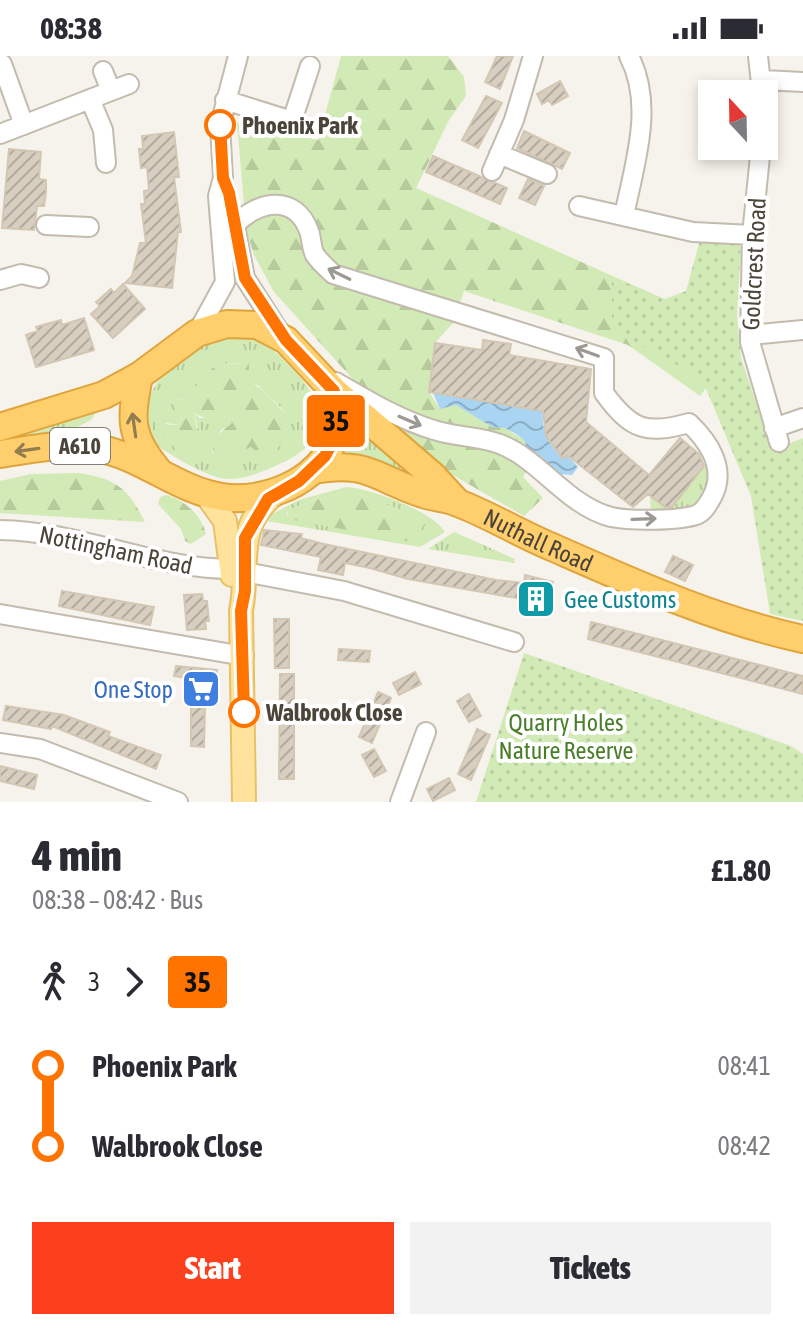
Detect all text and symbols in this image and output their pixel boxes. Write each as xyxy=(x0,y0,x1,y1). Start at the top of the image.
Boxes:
text: 08:38 xyxy=(40,11,102,45)
north arrow xyxy=(698,80,778,160)
map controls xyxy=(698,80,778,160)
marker: Phoenix Park xyxy=(205,110,235,140)
place label: Phoenix Park xyxy=(242,112,358,139)
street label: Goldcrest Road xyxy=(737,197,771,331)
one-way arrow xyxy=(328,266,352,281)
one-way arrow xyxy=(575,344,600,358)
line badge: 35 xyxy=(300,395,372,447)
text: 35 xyxy=(323,405,349,437)
one-way arrow xyxy=(126,413,141,439)
one-way arrow xyxy=(397,414,422,429)
road number: A610 xyxy=(50,428,110,464)
one-way arrow xyxy=(15,443,40,458)
street label: Nuthall Road xyxy=(480,503,597,577)
one-way arrow xyxy=(630,511,657,526)
street label: Nottingham Road xyxy=(37,521,195,579)
building icon: Gee Customs xyxy=(515,578,557,620)
place label: Gee Customs xyxy=(564,586,676,613)
supermarket icon: One Stop xyxy=(180,668,222,710)
place label: One Stop xyxy=(94,676,173,703)
marker: Walbrook Close xyxy=(229,697,259,727)
place label: Walbrook Close xyxy=(265,699,403,726)
park label: Quarry Holes Nature Reserve xyxy=(499,709,633,764)
text: 4 min xyxy=(32,830,122,880)
text: £1.80 xyxy=(711,853,771,887)
text: 08:38 – 08:42 · Bus xyxy=(32,885,203,915)
icon: walk xyxy=(32,960,76,1004)
icon: forward xyxy=(112,960,156,1004)
text: 35 xyxy=(184,966,211,998)
text: 3 xyxy=(88,967,100,997)
text: Phoenix Park xyxy=(92,1049,237,1083)
text: 08:41 xyxy=(717,1051,771,1081)
text: Walbrook Close xyxy=(92,1129,263,1163)
text: 08:42 xyxy=(717,1131,771,1161)
button: Start xyxy=(32,1222,394,1314)
button: Tickets xyxy=(410,1222,771,1314)

